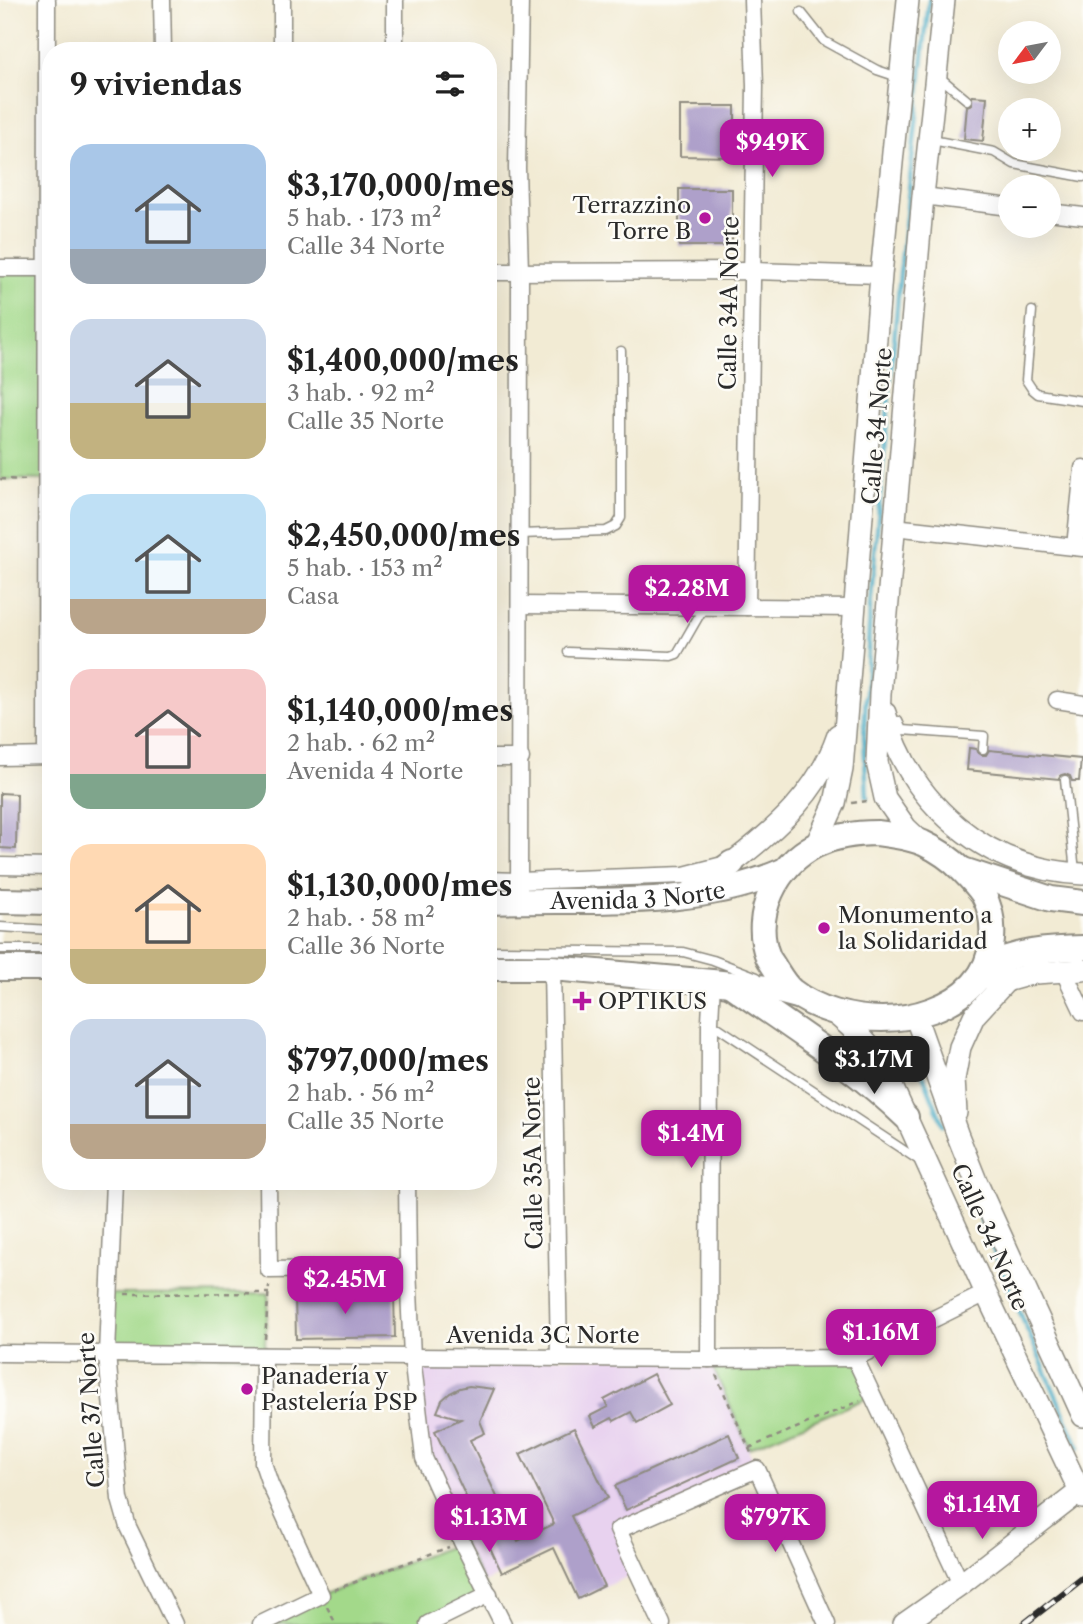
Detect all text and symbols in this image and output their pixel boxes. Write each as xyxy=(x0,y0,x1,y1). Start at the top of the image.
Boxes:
north arrow xyxy=(998,21,1060,84)
map controls xyxy=(998,21,1061,238)
icon: filters xyxy=(431,65,469,103)
text: 9 viviendas xyxy=(70,66,242,103)
button: + xyxy=(998,98,1061,161)
pin: $949K xyxy=(723,120,821,179)
text: $949K xyxy=(736,128,808,156)
text: $3,170,000/mes xyxy=(287,167,515,204)
icon: home xyxy=(126,172,210,256)
button: − xyxy=(998,175,1061,238)
place label: Terrazzino Torre B xyxy=(572,191,691,245)
text: 5 hab. · 173 m² xyxy=(287,204,441,232)
marker: Terrazzino Torre B xyxy=(697,210,713,226)
street label: Calle 34A Norte xyxy=(713,216,745,390)
text: Calle 34 Norte xyxy=(287,232,445,260)
text: $1,400,000/mes xyxy=(287,342,519,379)
street label: Calle 34 Norte xyxy=(856,346,898,506)
icon: home xyxy=(126,347,210,431)
text: 3 hab. · 92 m² xyxy=(287,379,435,407)
text: Calle 35 Norte xyxy=(287,407,444,435)
text: $2,450,000/mes xyxy=(287,517,521,554)
icon: home xyxy=(126,522,210,606)
text: 5 hab. · 153 m² xyxy=(287,554,443,582)
pin: $2.28M xyxy=(630,566,744,625)
text: $2.28M xyxy=(645,574,729,602)
text: Casa xyxy=(287,582,339,610)
text: $1,140,000/mes xyxy=(287,692,513,729)
icon: home xyxy=(126,697,210,781)
text: 2 hab. · 62 m² xyxy=(287,729,435,757)
text: Avenida 4 Norte xyxy=(287,757,463,785)
text: $1,130,000/mes xyxy=(287,867,512,904)
icon: home xyxy=(126,872,210,956)
street label: Avenida 3 Norte xyxy=(549,876,728,915)
place label: Monumento a la Solidaridad xyxy=(838,901,993,955)
text: 2 hab. · 58 m² xyxy=(287,904,435,932)
marker: Monumento a la Solidaridad xyxy=(816,920,832,936)
text: Calle 36 Norte xyxy=(287,932,445,960)
place label: OPTIKUS xyxy=(598,987,707,1015)
marker: OPTIKUS xyxy=(572,991,592,1011)
pin: $3.17M xyxy=(817,1036,931,1096)
text: $797,000/mes xyxy=(287,1042,489,1079)
text: $3.17M xyxy=(835,1045,913,1073)
icon: home xyxy=(126,1047,210,1131)
street label: Calle 35A Norte xyxy=(517,1076,549,1250)
text: 2 hab. · 56 m² xyxy=(287,1079,434,1107)
text: Calle 35 Norte xyxy=(287,1107,444,1135)
pin: $1.4M xyxy=(642,1110,740,1170)
text: $1.4M xyxy=(657,1119,725,1147)
street label: Calle 34 Norte xyxy=(945,1159,1035,1315)
pin: $2.45M xyxy=(288,1256,402,1316)
text: $2.45M xyxy=(303,1265,387,1293)
pin: $1.16M xyxy=(824,1310,938,1369)
text: $1.16M xyxy=(842,1318,920,1346)
street label: Avenida 3C Norte xyxy=(445,1321,640,1349)
street label: Calle 37 Norte xyxy=(72,1331,110,1489)
place label: Panadería y Pastelería PSP xyxy=(261,1362,417,1416)
marker: Panadería y Pastelería PSP xyxy=(239,1381,255,1397)
pin: $1.14M xyxy=(925,1482,1039,1541)
text: $1.14M xyxy=(943,1490,1021,1518)
pin: $1.13M xyxy=(432,1494,546,1554)
pin: $797K xyxy=(726,1494,824,1554)
text: $1.13M xyxy=(450,1503,528,1531)
text: $797K xyxy=(741,1503,809,1531)

